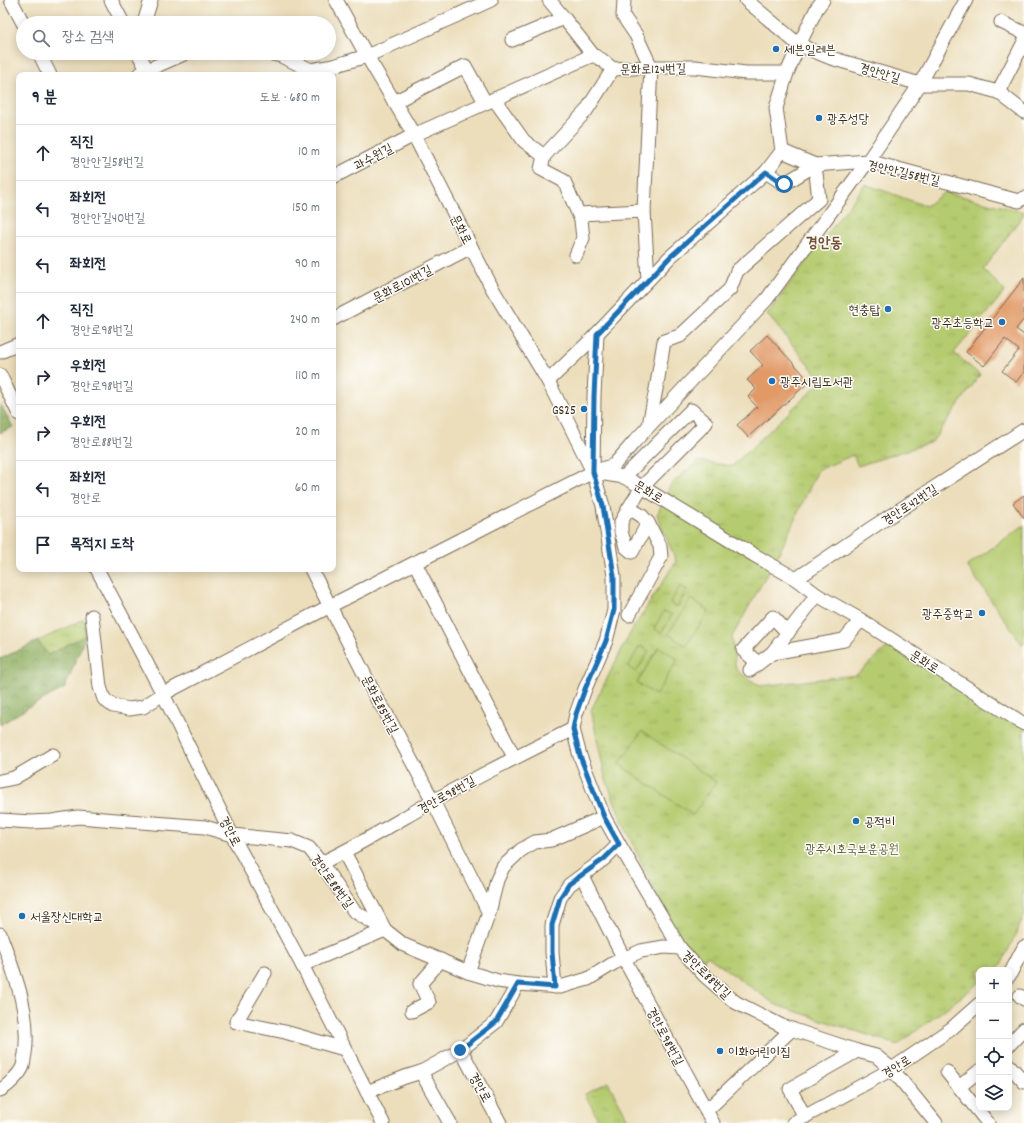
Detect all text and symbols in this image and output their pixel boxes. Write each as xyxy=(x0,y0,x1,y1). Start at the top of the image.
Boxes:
search box xyxy=(16,16,336,60)
icon: search xyxy=(30,27,52,49)
text: 장소 검색 xyxy=(62,27,114,49)
place label: 세븐일레븐 xyxy=(784,42,836,61)
marker: 세븐일레븐 xyxy=(771,44,781,54)
street label: 문화로124번길 xyxy=(620,60,686,81)
street label: 경안안길 xyxy=(857,60,902,89)
text: 9 분 xyxy=(32,87,57,111)
text: 도보 · 680 m xyxy=(260,89,320,108)
place label: 광주성당 xyxy=(827,111,869,130)
marker: 광주성당 xyxy=(814,113,824,123)
text: 직진 xyxy=(70,132,94,154)
street label: 과수원길 xyxy=(351,140,397,176)
icon: ahead xyxy=(32,142,54,164)
text: 10 m xyxy=(298,143,320,162)
text: 경안안길58번길 xyxy=(70,154,144,173)
street label: 경안안길58번길 xyxy=(865,157,942,192)
route start xyxy=(775,175,793,193)
text: 좌회전 xyxy=(70,188,106,210)
icon: left xyxy=(32,198,54,220)
text: 150 m xyxy=(292,199,320,218)
text: 경안안길40번길 xyxy=(70,210,145,229)
street label: 문화로 xyxy=(444,212,475,248)
district label: 경안동 xyxy=(806,233,842,255)
icon: left xyxy=(32,254,54,276)
text: 좌회전 xyxy=(70,254,106,276)
text: 90 m xyxy=(295,255,320,274)
street label: 문화로101번길 xyxy=(370,262,436,309)
text: 직진 xyxy=(70,300,94,322)
place label: 현충탑 xyxy=(849,302,881,321)
marker: 현충탑 xyxy=(883,304,893,314)
icon: ahead xyxy=(32,310,54,332)
text: 240 m xyxy=(290,311,320,330)
place label: 광주초등학교 xyxy=(931,315,994,334)
marker: 광주초등학교 xyxy=(997,317,1007,327)
text: 경안로98번길 xyxy=(70,322,133,341)
text: 우회전 xyxy=(70,356,106,378)
icon: right xyxy=(32,366,54,388)
text: 110 m xyxy=(295,367,320,386)
place label: 광주시립도서관 xyxy=(780,374,853,393)
marker: 광주시립도서관 xyxy=(767,376,777,386)
text: 경안로98번길 xyxy=(70,378,133,397)
place label: GS25 xyxy=(552,402,576,421)
marker: GS25 xyxy=(579,404,589,414)
text: 우회전 xyxy=(70,412,106,434)
icon: right xyxy=(32,422,54,444)
text: 20 m xyxy=(295,423,320,442)
text: 경안로88번길 xyxy=(70,434,133,453)
text: 좌회전 xyxy=(70,468,106,490)
street label: 문화로 xyxy=(629,477,666,509)
icon: left xyxy=(32,478,54,500)
text: 60 m xyxy=(295,479,320,498)
street label: 경안로42번길 xyxy=(879,481,942,531)
text: 경안로 xyxy=(70,490,101,509)
icon: arrive xyxy=(32,534,54,556)
text: 목적지 도착 xyxy=(70,534,134,556)
place label: 광주중학교 xyxy=(922,606,974,625)
marker: 광주중학교 xyxy=(977,608,987,618)
street label: 문화로 xyxy=(905,647,942,680)
street label: 문화로85번길 xyxy=(355,673,402,738)
street label: 경안로98번길 xyxy=(415,772,480,820)
street label: 경안로 xyxy=(213,814,244,850)
place label: 공적비 xyxy=(864,814,895,833)
marker: 공적비 xyxy=(851,816,861,826)
park label: 광주시호국보훈공원 xyxy=(805,841,899,860)
street label: 경안로88번길 xyxy=(305,852,357,913)
place label: 서울장신대학교 xyxy=(30,909,103,928)
marker: 서울장신대학교 xyxy=(17,911,27,921)
street label: 경안로88번길 xyxy=(676,947,734,1004)
map controls xyxy=(976,967,1012,1111)
button: + xyxy=(976,967,1012,1003)
button: − xyxy=(976,1003,1012,1039)
street label: 경안로98번길 xyxy=(641,1005,687,1070)
button: locate xyxy=(976,1039,1012,1075)
route end xyxy=(451,1041,469,1059)
place label: 이화어린이집 xyxy=(728,1044,791,1063)
marker: 이화어린이집 xyxy=(715,1046,725,1056)
street label: 경안로 xyxy=(879,1052,916,1084)
street label: 경안로 xyxy=(463,1070,495,1107)
button: layers xyxy=(976,1075,1012,1111)

